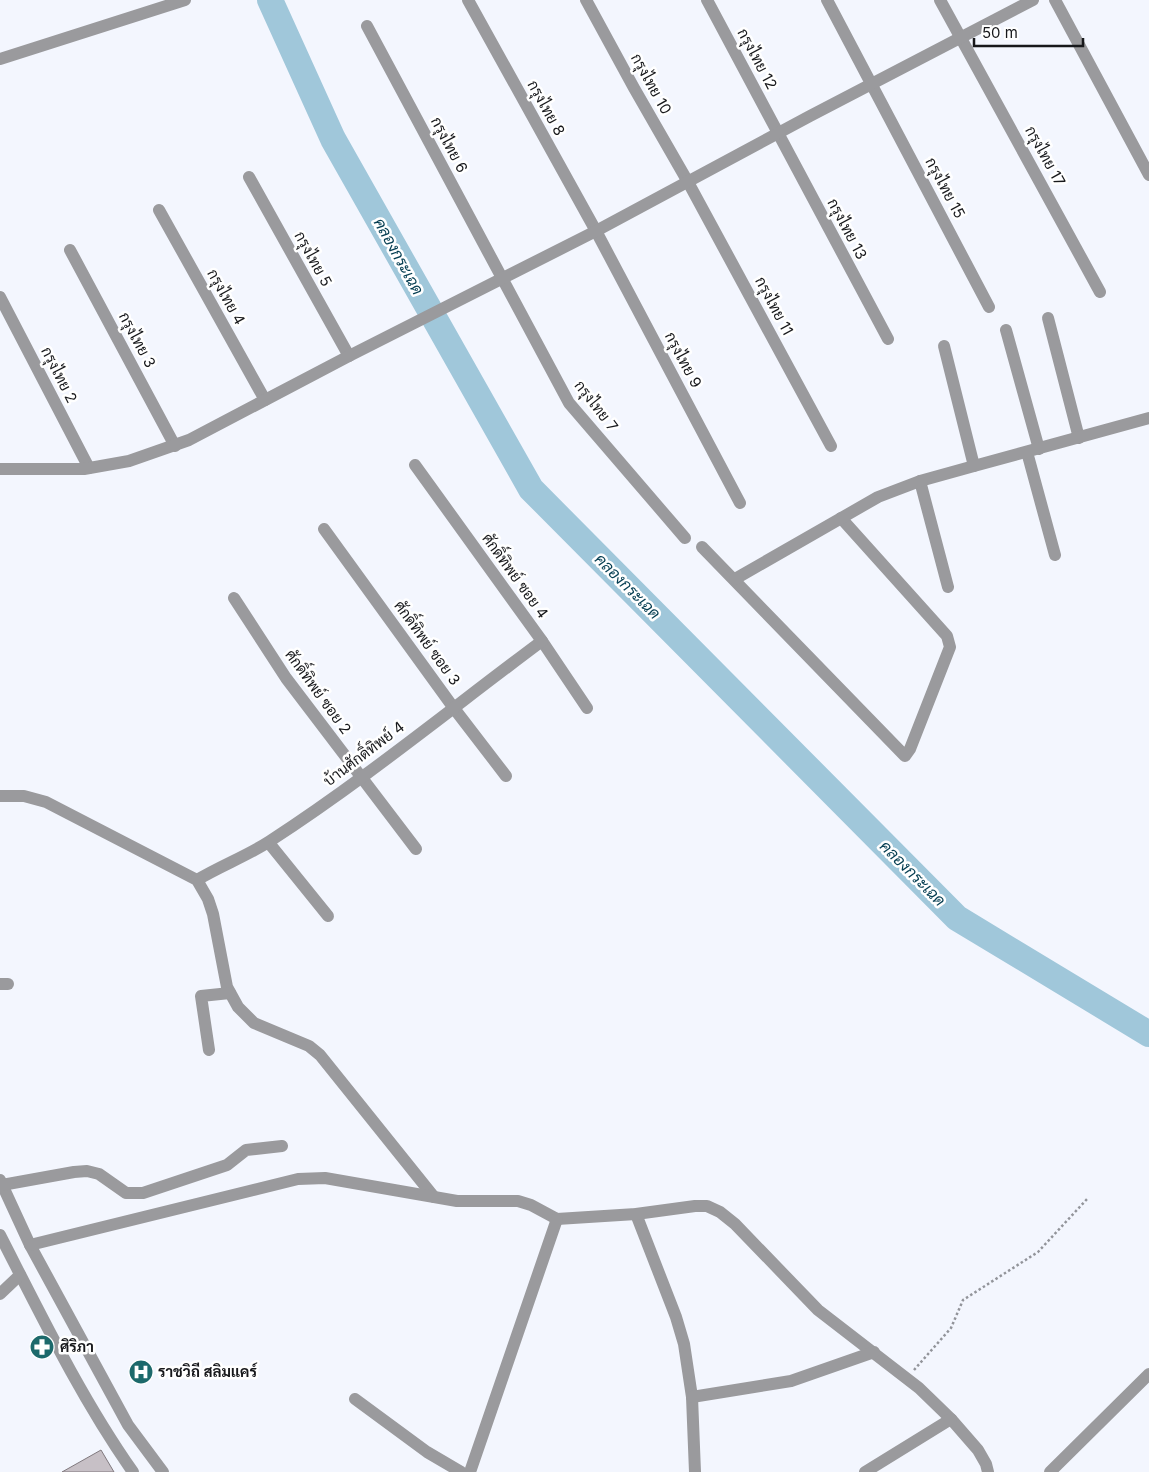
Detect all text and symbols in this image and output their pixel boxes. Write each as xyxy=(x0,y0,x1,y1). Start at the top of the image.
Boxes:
scale bar xyxy=(974,15,1083,47)
text: 50 m xyxy=(982,23,1018,42)
street label: กรุงไทย 12 xyxy=(732,25,781,94)
street label: กรุงไทย 10 xyxy=(625,50,676,119)
street label: กรุงไทย 8 xyxy=(522,77,569,140)
street label: กรุงไทย 6 xyxy=(425,114,472,177)
street label: กรุงไทย 17 xyxy=(1019,122,1070,190)
street label: กรุงไทย 15 xyxy=(920,154,969,222)
street label: กรุงไทย 13 xyxy=(822,195,871,264)
water label: คลองกระเฉด xyxy=(370,214,428,298)
street label: กรุงไทย 5 xyxy=(289,228,336,291)
street label: กรุงไทย 4 xyxy=(202,266,250,329)
street label: กรุงไทย 11 xyxy=(749,273,798,339)
street label: กรุงไทย 3 xyxy=(113,309,160,372)
street label: กรุงไทย 9 xyxy=(659,329,706,392)
street label: กรุงไทย 2 xyxy=(35,344,82,407)
street label: กรุงไทย 7 xyxy=(569,376,622,436)
street label: ศักดิ์ทิพย์ ซอย 4 xyxy=(478,526,557,622)
water label: คลองกระเฉด xyxy=(591,549,665,623)
street label: ศักดิ์ทิพย์ ซอย 3 xyxy=(390,593,469,689)
street label: ศักดิ์ทิพย์ ซอย 2 xyxy=(281,643,360,738)
street label: บ้านศักดิ์ทิพย์ 4 xyxy=(316,713,408,790)
water label: คลองกระเฉด xyxy=(876,836,950,910)
pharmacy icon: ศิริภา xyxy=(29,1334,55,1360)
place label: ศิริภา xyxy=(60,1337,94,1356)
hospital icon: ราชวิถี สลิมแคร์ xyxy=(128,1359,154,1385)
place label: ราชวิถี สลิมแคร์ xyxy=(158,1362,258,1381)

